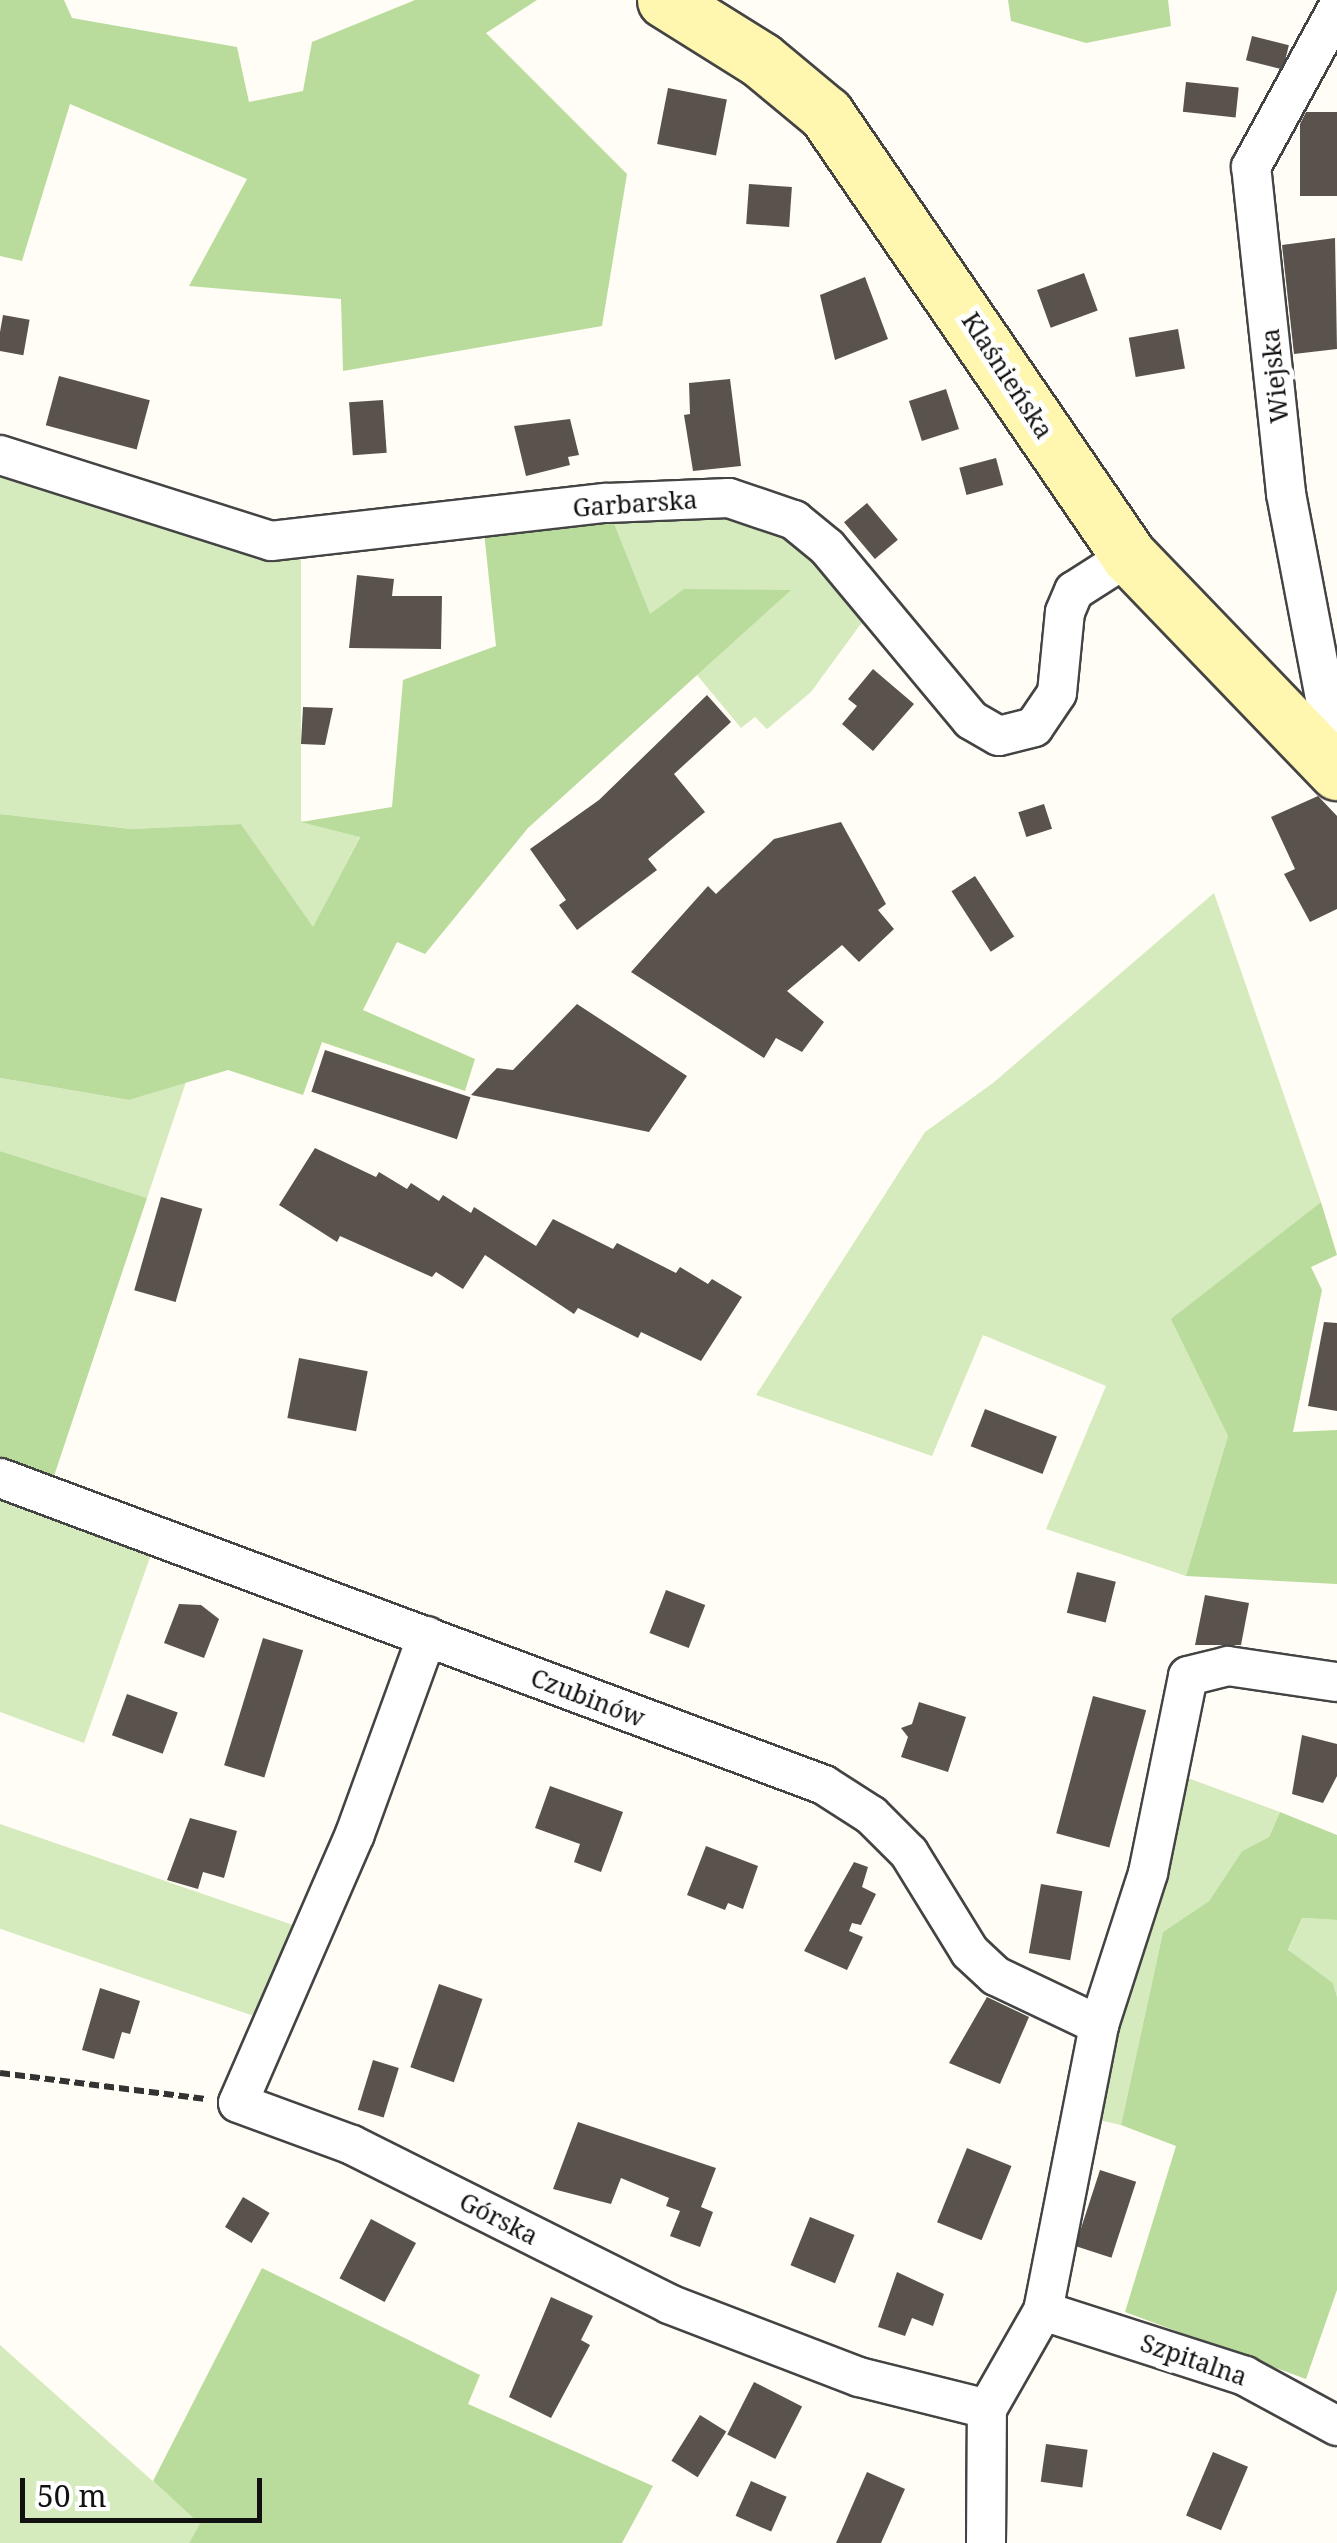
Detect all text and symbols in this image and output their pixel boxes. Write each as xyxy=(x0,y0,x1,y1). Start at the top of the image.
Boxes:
street label: Klaśnieńska xyxy=(956,306,1060,444)
street label: Wiejska xyxy=(1254,327,1294,425)
street label: Garbarska xyxy=(572,484,698,522)
street label: Czubinów xyxy=(527,1662,649,1732)
street label: Górska xyxy=(455,2186,543,2250)
street label: Szpitalna xyxy=(1137,2327,1251,2391)
scale bar xyxy=(25,2458,268,2520)
text: 50 m xyxy=(37,2475,107,2516)

